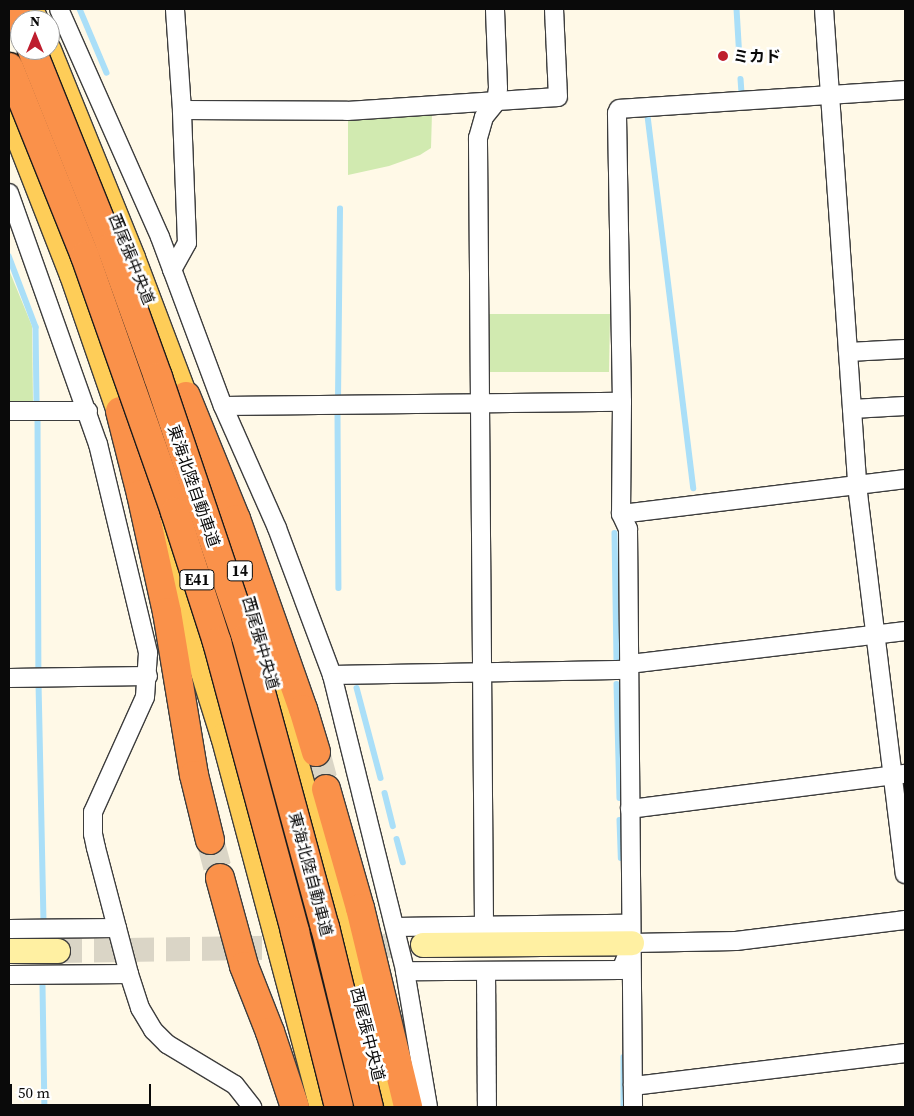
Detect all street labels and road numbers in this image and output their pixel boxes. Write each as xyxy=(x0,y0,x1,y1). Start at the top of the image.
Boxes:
street label: 西尾張中央道 xyxy=(105,211,159,307)
street label: 東海北陸自動車道 xyxy=(164,422,224,550)
road number: 14 xyxy=(226,558,254,584)
road number: E41 xyxy=(178,568,216,592)
street label: 西尾張中央道 xyxy=(239,594,283,692)
street label: 東海北陸自動車道 xyxy=(285,810,337,938)
street label: 西尾張中央道 xyxy=(347,985,389,1083)

